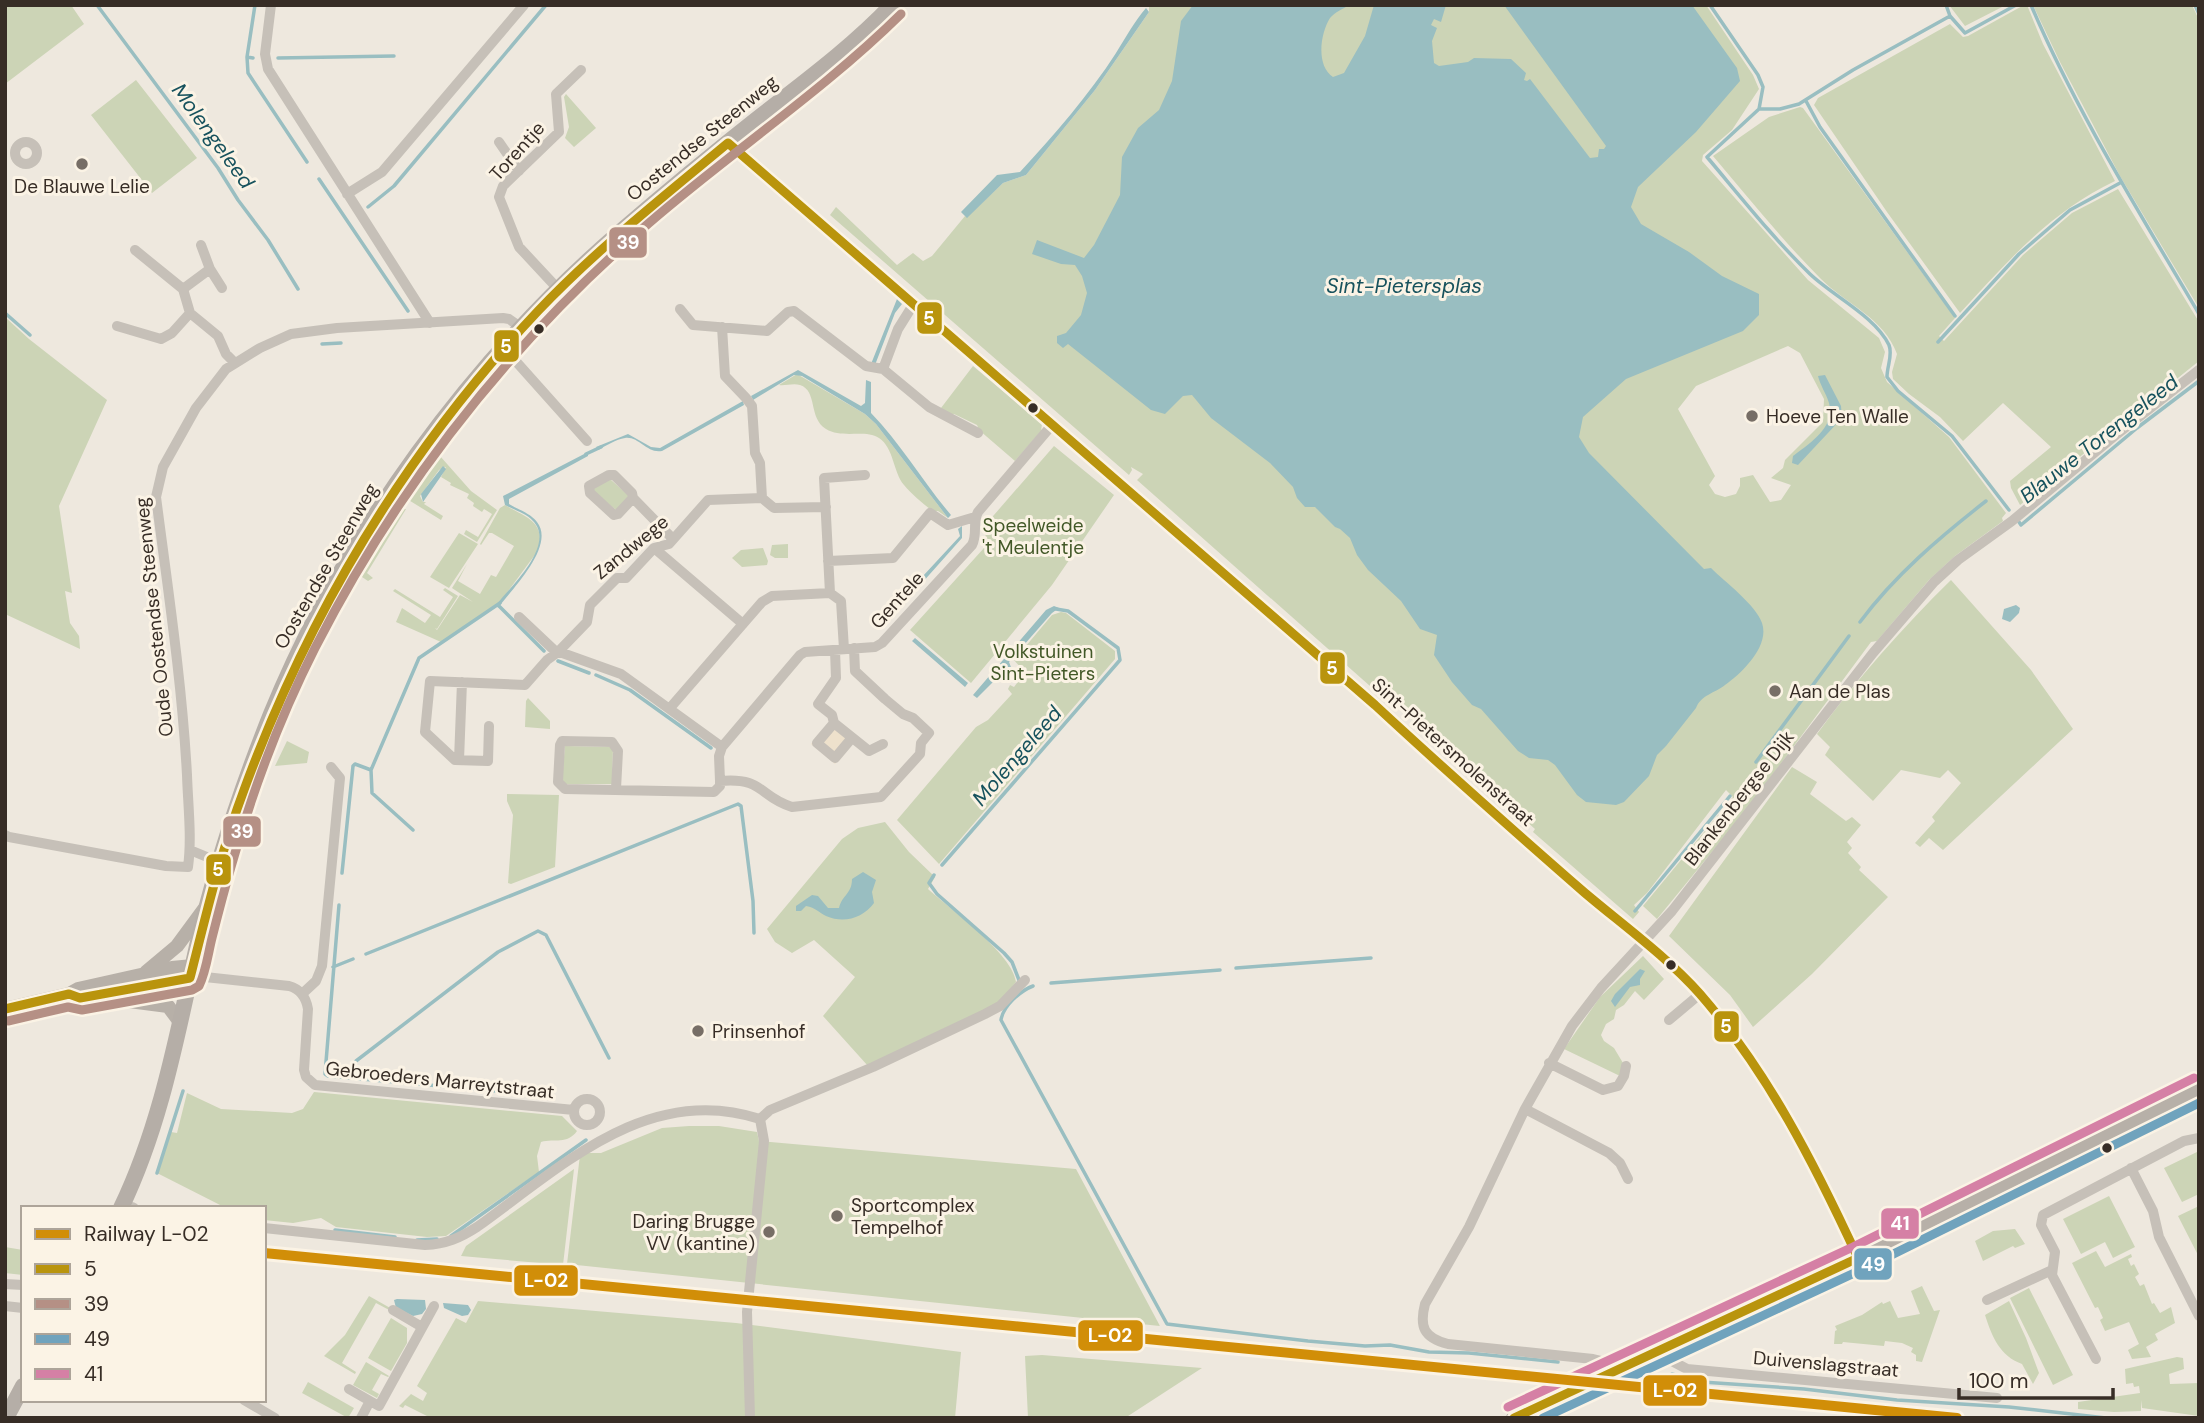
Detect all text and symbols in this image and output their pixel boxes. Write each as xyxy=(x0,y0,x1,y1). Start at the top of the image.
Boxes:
street label: Oostendse Steenweg xyxy=(621,69,783,207)
water label: Molengeleed xyxy=(165,78,261,195)
street label: Torentje xyxy=(484,116,550,186)
marker: De Blauwe Lelie xyxy=(74,156,90,172)
place label: De Blauwe Lelie xyxy=(14,174,150,199)
line badge: 39 xyxy=(608,226,648,259)
text: 39 xyxy=(616,230,640,255)
water label: Sint-Pietersplas xyxy=(1326,272,1482,300)
line badge: 5 xyxy=(916,301,943,335)
text: 5 xyxy=(923,306,935,331)
unlabelled marker xyxy=(532,322,546,336)
line badge: 5 xyxy=(493,329,520,363)
text: 5 xyxy=(500,334,512,359)
water label: Blauwe Torengeleed xyxy=(2014,368,2185,510)
unlabelled marker xyxy=(1026,401,1040,415)
place label: Hoeve Ten Walle xyxy=(1766,404,1909,429)
marker: Hoeve Ten Walle xyxy=(1744,408,1760,424)
street label: Oostendse Steenweg xyxy=(268,478,384,653)
street label: Oude Oostendse Steenweg xyxy=(129,496,179,738)
street label: Zandwege xyxy=(588,509,674,585)
park label: Speelweide 't Meulentje xyxy=(982,513,1084,560)
street label: Gentele xyxy=(865,566,929,634)
park label: Volkstuinen Sint-Pieters xyxy=(991,639,1095,686)
line badge: 5 xyxy=(1319,651,1346,685)
text: 5 xyxy=(1326,656,1338,681)
street label: Sint-Pietersmolenstraat xyxy=(1366,672,1540,832)
place label: Aan de Plas xyxy=(1789,679,1890,704)
marker: Aan de Plas xyxy=(1767,683,1783,699)
water label: Molengeleed xyxy=(966,699,1069,812)
street label: Blankenbergse Dijk xyxy=(1678,725,1800,871)
line badge: 39 xyxy=(222,815,262,848)
text: 39 xyxy=(230,819,254,844)
line badge: 5 xyxy=(205,853,232,886)
text: 5 xyxy=(212,857,224,882)
unlabelled marker xyxy=(1664,958,1678,972)
line badge: 5 xyxy=(1713,1010,1740,1043)
text: 5 xyxy=(1720,1014,1732,1039)
place label: Prinsenhof xyxy=(712,1019,805,1044)
marker: Prinsenhof xyxy=(690,1023,706,1039)
street label: Gebroeders Marreytstraat xyxy=(324,1056,556,1104)
unlabelled marker xyxy=(2100,1141,2114,1155)
place label: Sportcomplex Tempelhof xyxy=(851,1193,975,1240)
legend xyxy=(21,1206,266,1402)
line badge: 41 xyxy=(1880,1207,1920,1240)
marker: Sportcomplex Tempelhof xyxy=(829,1208,845,1224)
place label: Daring Brugge VV (kantine) xyxy=(632,1209,755,1256)
text: 41 xyxy=(1890,1211,1910,1236)
text: Railway L-02 xyxy=(84,1220,209,1248)
marker: Daring Brugge VV (kantine) xyxy=(761,1224,777,1240)
line badge: 49 xyxy=(1853,1247,1893,1281)
text: 49 xyxy=(1861,1252,1885,1277)
text: 5 xyxy=(84,1255,97,1283)
line badge: L-02 xyxy=(513,1264,579,1297)
text: L-02 xyxy=(524,1268,568,1293)
text: 39 xyxy=(84,1290,109,1318)
line badge: L-02 xyxy=(1077,1319,1144,1352)
text: L-02 xyxy=(1088,1323,1132,1348)
text: 49 xyxy=(84,1325,110,1353)
street label: Duivenslagstraat xyxy=(1752,1345,1900,1383)
scale bar xyxy=(1959,1356,2113,1400)
text: 41 xyxy=(84,1360,103,1388)
text: 100 m xyxy=(1969,1367,2029,1395)
line badge: L-02 xyxy=(1642,1374,1708,1407)
text: L-02 xyxy=(1653,1378,1697,1403)

